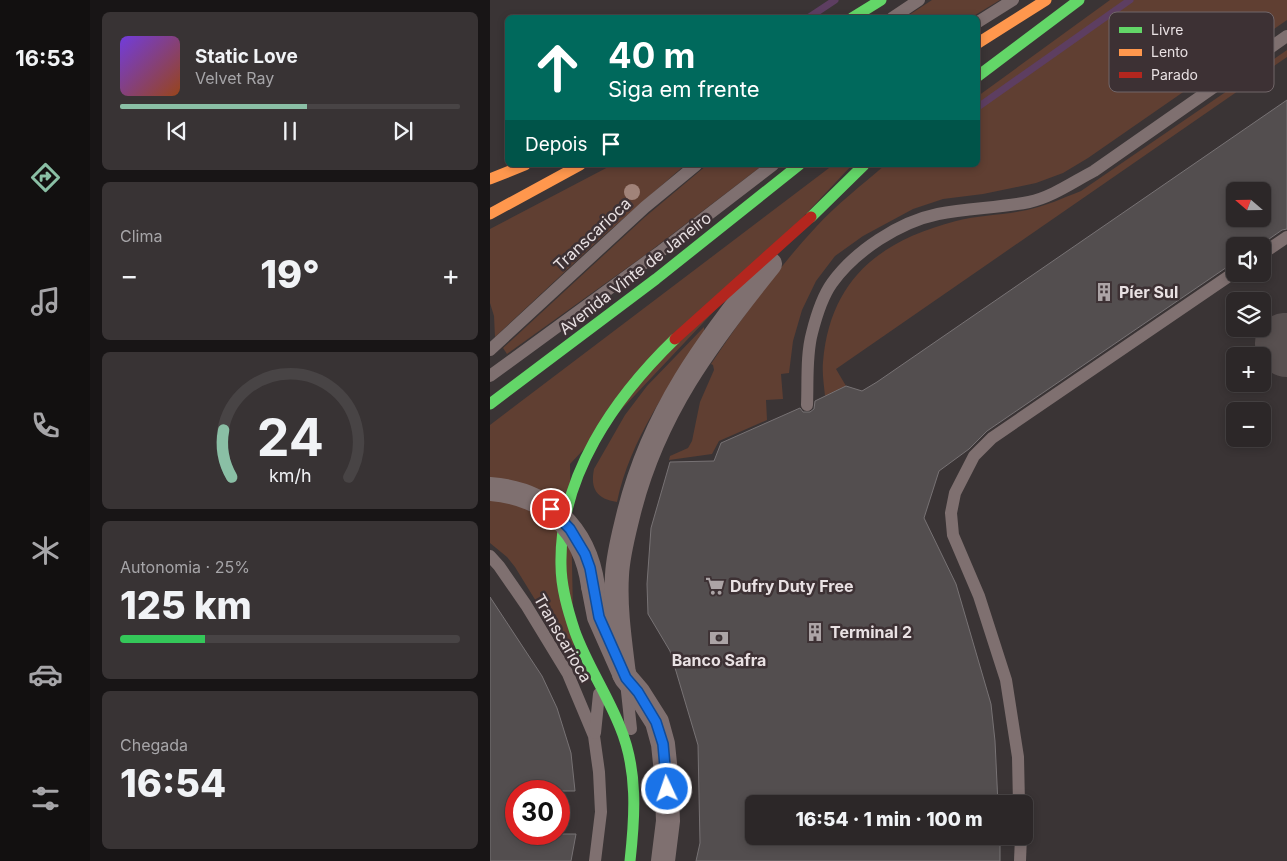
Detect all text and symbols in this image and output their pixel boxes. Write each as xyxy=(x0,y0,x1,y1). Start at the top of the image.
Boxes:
legend xyxy=(1109,12,1274,92)
text: Livre xyxy=(1151,21,1183,38)
text: 40 m xyxy=(608,34,696,76)
icon: ahead xyxy=(525,35,590,100)
text: Lento xyxy=(1151,43,1188,60)
text: 16:53 xyxy=(15,45,75,71)
text: Static Love xyxy=(195,45,298,68)
text: Parado xyxy=(1151,66,1198,83)
text: Velvet Ray xyxy=(195,68,274,88)
text: Siga em frente xyxy=(608,76,759,102)
icon: previous xyxy=(163,117,191,145)
icon: pause xyxy=(276,117,304,145)
icon: next xyxy=(389,117,417,145)
icon: arrive xyxy=(597,130,625,158)
text: Depois xyxy=(525,133,587,156)
icon: directions xyxy=(28,160,63,195)
north arrow xyxy=(1226,182,1271,228)
map controls xyxy=(1226,182,1271,447)
street label: Transcarioca xyxy=(549,193,635,275)
street label: Avenida Vinte de Janeiro xyxy=(555,207,715,339)
text: Clima xyxy=(120,226,162,246)
button: sound xyxy=(1226,237,1271,282)
text: 19° xyxy=(260,251,320,297)
text: − xyxy=(120,258,139,292)
text: + xyxy=(441,258,460,292)
building icon: Píer Sul xyxy=(1093,281,1115,303)
place label: Píer Sul xyxy=(1119,282,1178,302)
icon: music xyxy=(28,284,63,319)
button: layers xyxy=(1226,292,1271,337)
button: + xyxy=(1226,347,1271,392)
button: − xyxy=(1226,402,1271,447)
text: 24 xyxy=(256,406,324,469)
icon: phone xyxy=(28,408,63,443)
text: km/h xyxy=(269,465,311,486)
pin xyxy=(530,488,572,530)
icon: arrive xyxy=(537,495,565,523)
icon: climate xyxy=(28,533,63,568)
text: Autonomia · 25% xyxy=(120,557,250,577)
supermarket icon: Dufry Duty Free xyxy=(704,575,726,597)
place label: Dufry Duty Free xyxy=(730,576,853,596)
text: 125 km xyxy=(120,582,252,628)
street label: Transcarioca xyxy=(530,590,596,686)
building icon: Terminal 2 xyxy=(804,621,826,643)
place label: Terminal 2 xyxy=(830,622,912,642)
bank icon: Banco Safra xyxy=(708,627,730,649)
place label: Banco Safra xyxy=(672,650,766,670)
icon: car xyxy=(28,657,63,692)
text: Chegada xyxy=(120,735,188,755)
text: 16:54 xyxy=(120,760,226,806)
position arrow xyxy=(640,762,692,814)
speed limit sign: 30 xyxy=(505,780,570,845)
icon: filters xyxy=(28,781,63,816)
text: 16:54 · 1 min · 100 m xyxy=(795,808,983,831)

